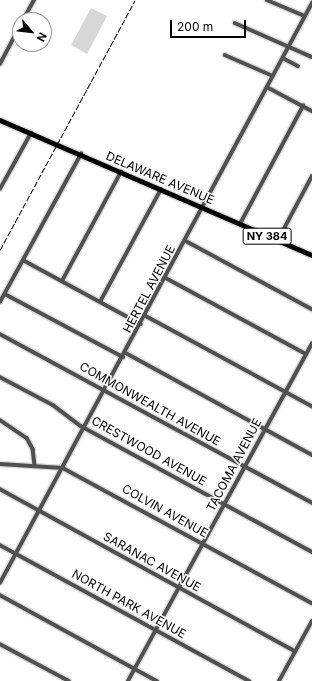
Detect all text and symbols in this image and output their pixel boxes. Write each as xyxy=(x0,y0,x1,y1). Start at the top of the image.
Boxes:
north arrow xyxy=(12,12,52,52)
scale bar xyxy=(172,12,248,38)
text: 200 m xyxy=(177,19,213,34)
text: N xyxy=(34,30,50,44)
street label: DELAWARE AVENUE xyxy=(104,149,216,207)
road number: NY 384 xyxy=(242,227,292,245)
street label: HERTEL AVENUE xyxy=(120,243,178,335)
street label: COMMONWEALTH AVENUE xyxy=(77,359,223,449)
street label: CRESTWOOD AVENUE xyxy=(89,413,209,489)
street label: TACOMA AVENUE xyxy=(203,416,265,514)
street label: COLVIN AVENUE xyxy=(120,481,210,541)
street label: SARANAC AVENUE xyxy=(101,529,203,595)
street label: NORTH PARK AVENUE xyxy=(69,567,189,641)

